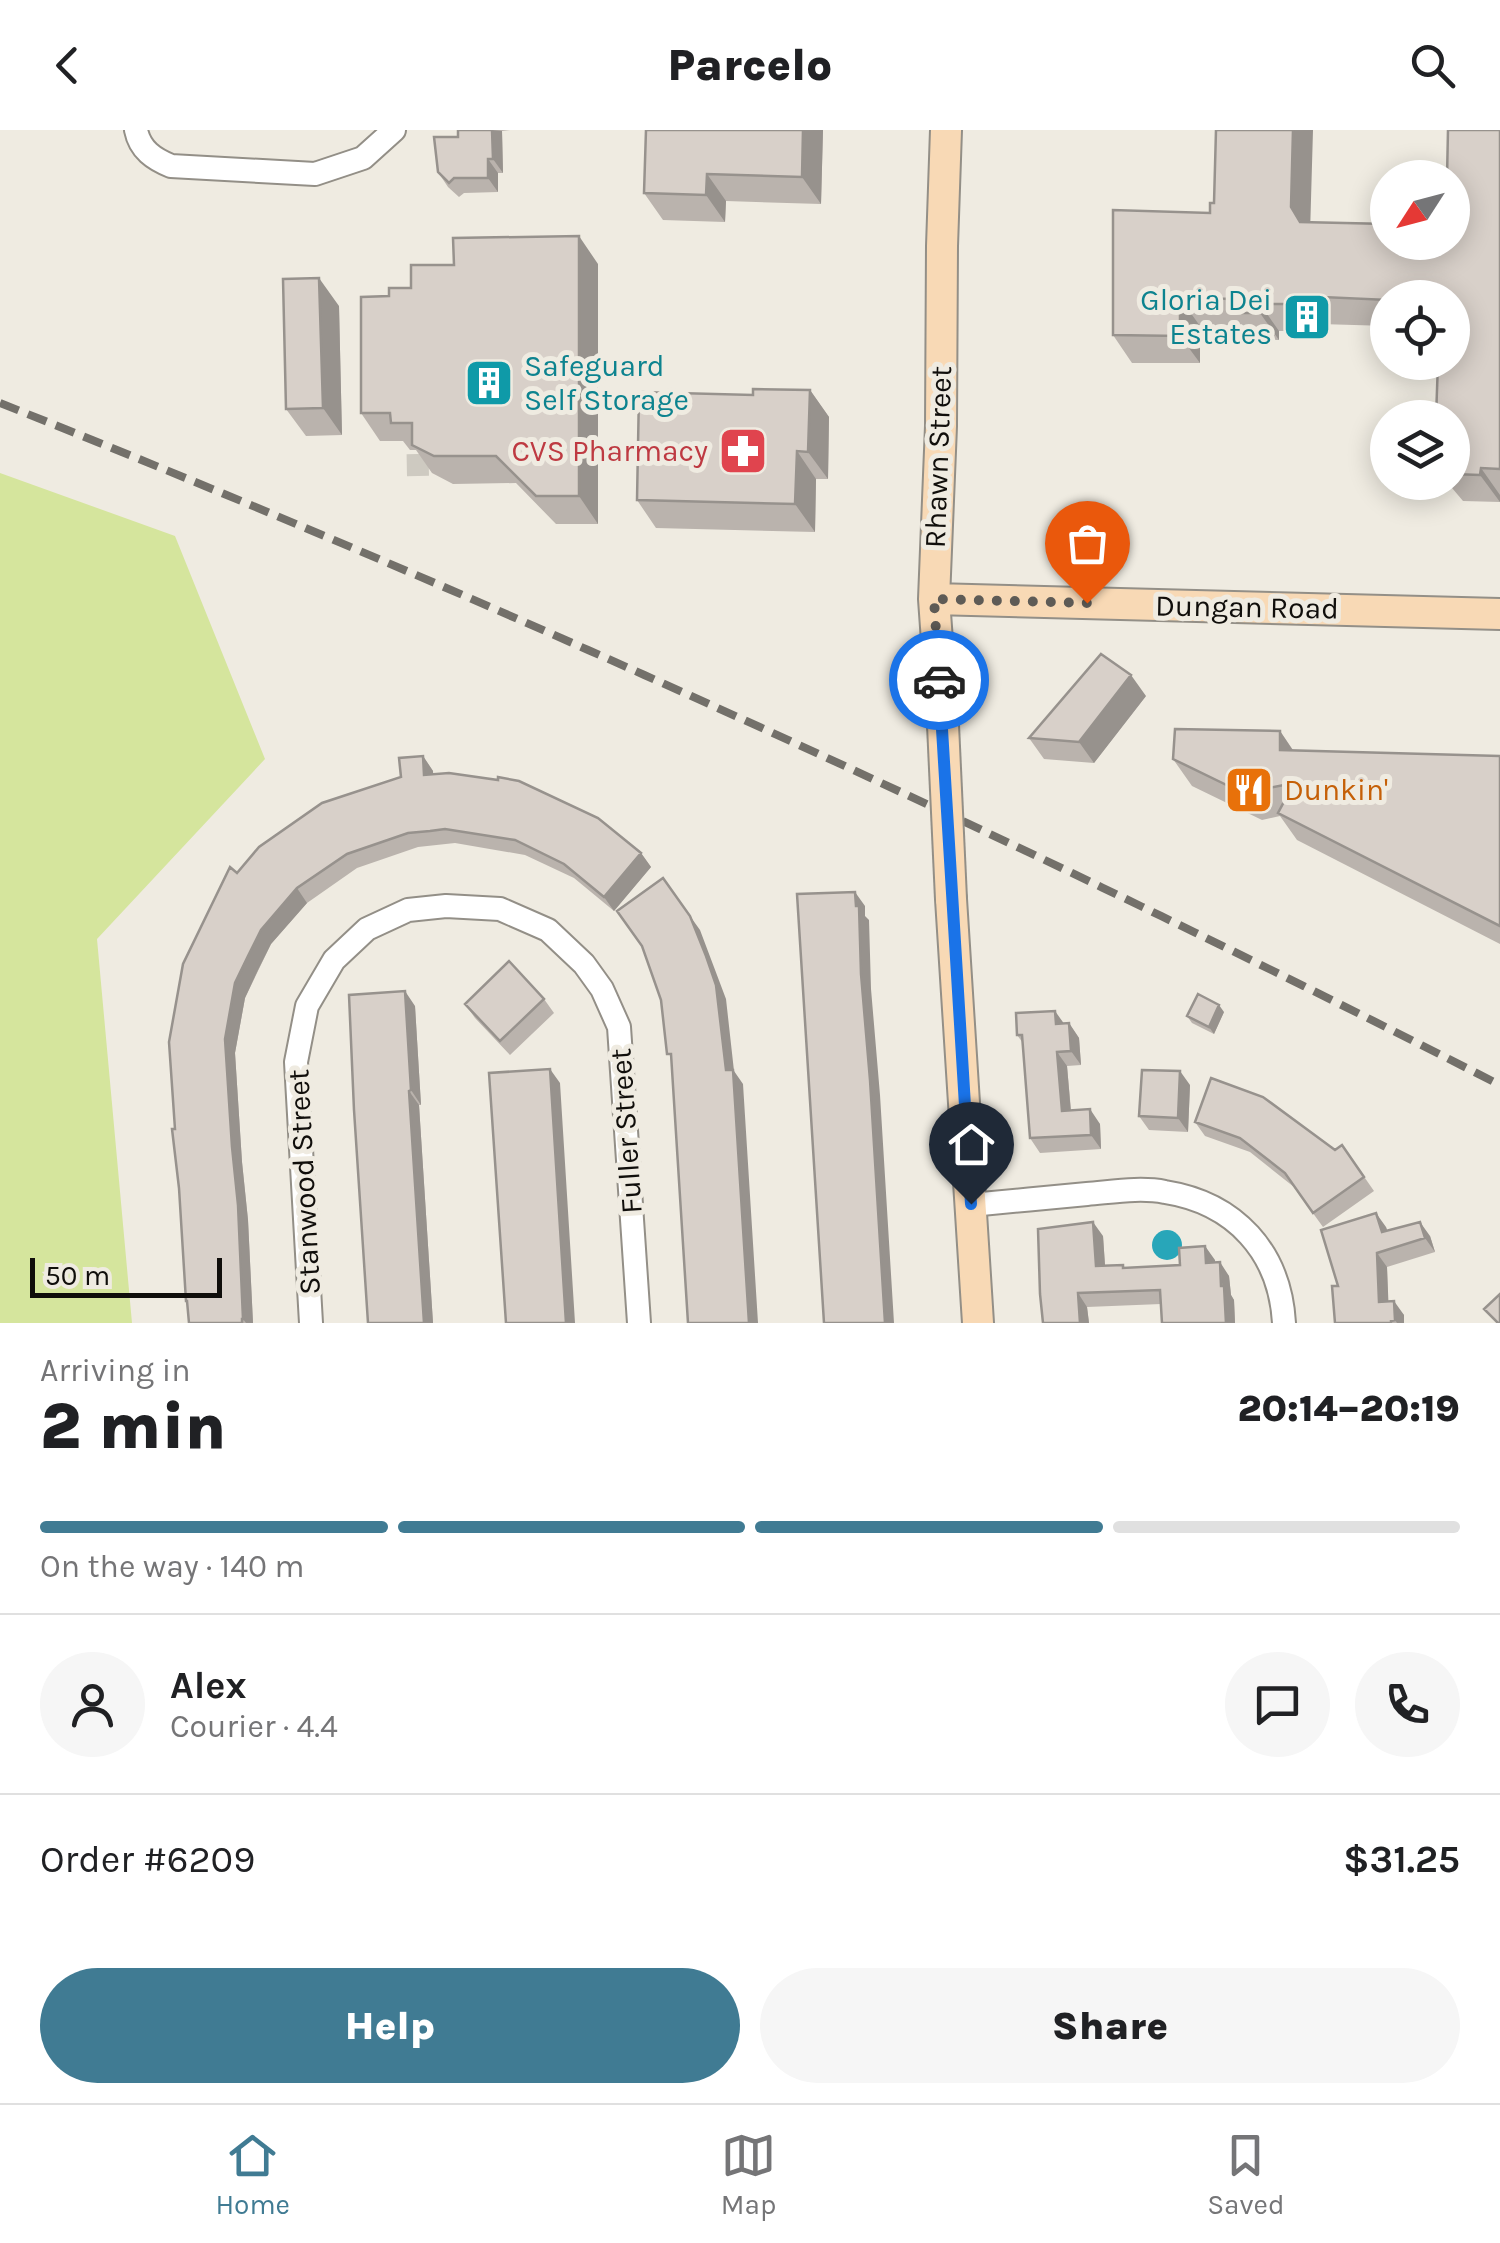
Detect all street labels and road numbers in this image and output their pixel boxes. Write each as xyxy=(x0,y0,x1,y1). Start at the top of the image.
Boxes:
street label: Rhawn Street xyxy=(917,365,959,549)
street label: Dungan Road xyxy=(1155,587,1339,627)
street label: Fuller Street xyxy=(602,1047,650,1215)
street label: Stanwood Street xyxy=(280,1068,328,1296)

